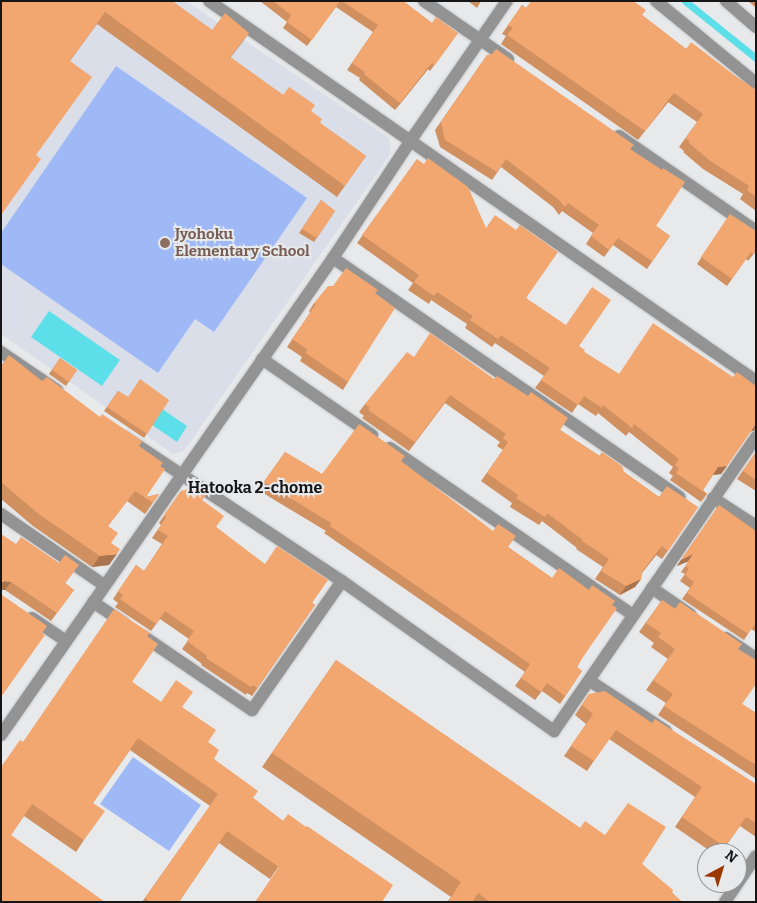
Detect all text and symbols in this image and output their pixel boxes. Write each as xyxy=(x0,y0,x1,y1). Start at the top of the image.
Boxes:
place label: Jyohoku Elementary School xyxy=(175,225,310,260)
marker: Jyohoku Elementary School xyxy=(159,237,171,249)
district label: Hatooka 2-chome xyxy=(188,478,322,498)
north arrow xyxy=(697,843,747,893)
text: N xyxy=(722,847,741,867)

